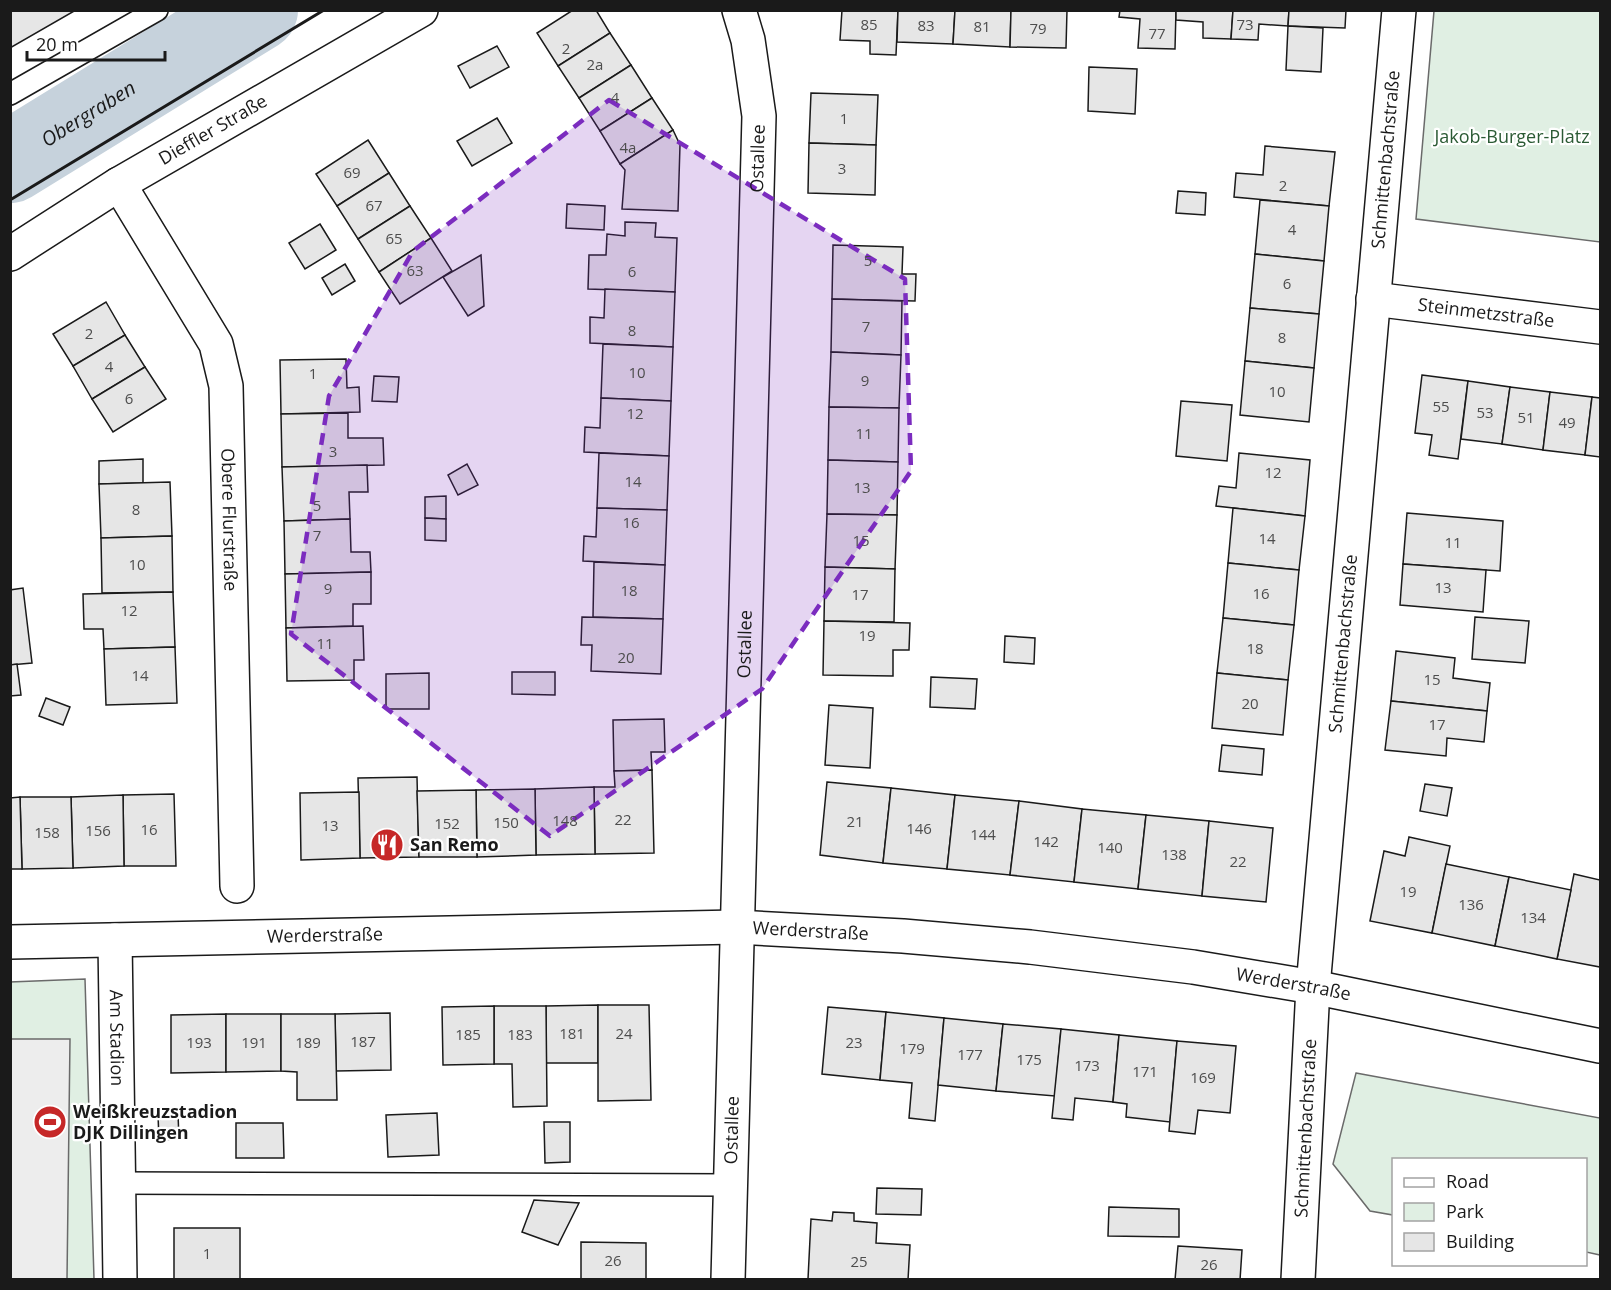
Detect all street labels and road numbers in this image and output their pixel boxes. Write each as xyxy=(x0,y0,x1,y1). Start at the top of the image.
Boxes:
street label: Schmittenbachstraße xyxy=(1365,69,1405,250)
street label: Dieffler Straße xyxy=(154,88,271,170)
street label: Ostallee xyxy=(744,124,770,193)
street label: Steinmetzstraße xyxy=(1417,292,1556,332)
street label: Obere Flurstraße xyxy=(216,448,244,592)
street label: Schmittenbachstraße xyxy=(1322,553,1362,734)
street label: Ostallee xyxy=(731,610,757,679)
street label: Werderstraße xyxy=(752,915,869,945)
street label: Werderstraße xyxy=(267,921,383,948)
street label: Werderstraße xyxy=(1234,961,1353,1006)
street label: Am Stadion xyxy=(105,990,130,1086)
street label: Schmittenbachstraße xyxy=(1288,1038,1321,1218)
street label: Ostallee xyxy=(718,1096,744,1165)

